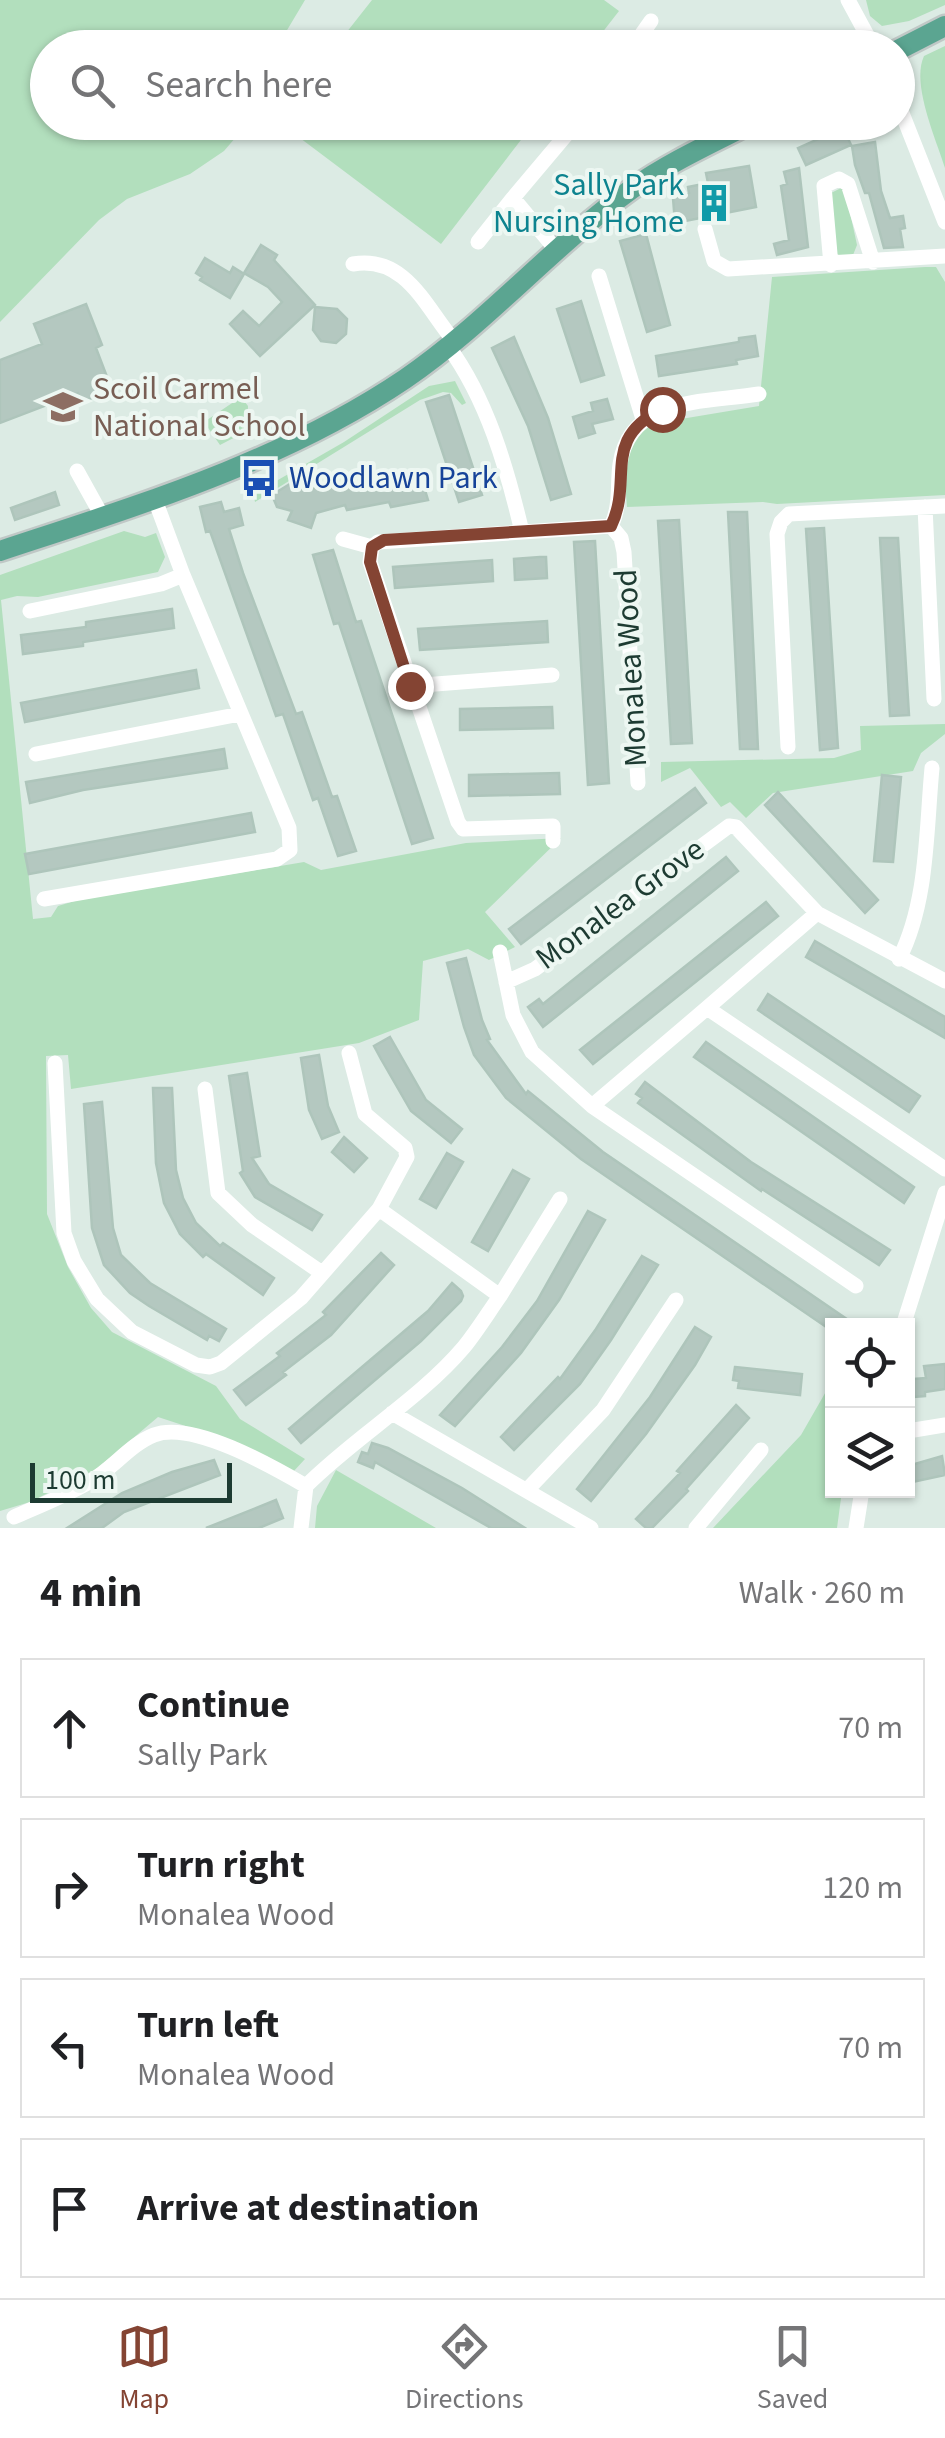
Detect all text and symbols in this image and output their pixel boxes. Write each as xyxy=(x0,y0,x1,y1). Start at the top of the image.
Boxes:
search box xyxy=(30,30,915,140)
icon: search xyxy=(65,58,120,113)
text: Search here xyxy=(145,58,332,112)
place label: Sally Park Nursing Home xyxy=(493,162,684,245)
building icon: Sally Park Nursing Home xyxy=(693,182,735,224)
place label: Scoil Carmel National School xyxy=(93,366,306,449)
school or university icon: Scoil Carmel National School xyxy=(42,386,84,428)
route start xyxy=(640,387,686,433)
place label: Woodlawn Park xyxy=(289,455,498,501)
bus stop icon: Woodlawn Park xyxy=(238,457,280,499)
street label: Monalea Wood xyxy=(603,568,659,768)
route end xyxy=(388,664,434,710)
street label: Monalea Grove xyxy=(526,827,714,981)
map controls xyxy=(825,1318,915,1498)
button: locate xyxy=(825,1318,915,1408)
button: layers xyxy=(825,1408,915,1498)
scale bar xyxy=(30,1458,232,1502)
text: 100 m xyxy=(45,1460,116,1500)
text: 4 min xyxy=(40,1563,142,1623)
text: Walk · 260 m xyxy=(739,1570,905,1616)
text: Continue xyxy=(137,1678,290,1732)
icon: ahead xyxy=(42,1701,97,1756)
text: 70 m xyxy=(838,1705,903,1751)
text: Sally Park xyxy=(137,1732,268,1778)
text: Turn right xyxy=(137,1838,305,1892)
icon: right xyxy=(42,1861,97,1916)
text: 120 m xyxy=(822,1865,903,1911)
text: Monalea Wood xyxy=(137,1892,335,1938)
text: Turn left xyxy=(137,1998,279,2052)
icon: left xyxy=(42,2021,97,2076)
text: 70 m xyxy=(838,2025,903,2071)
text: Monalea Wood xyxy=(137,2052,335,2098)
icon: arrive xyxy=(42,2181,97,2236)
text: Arrive at destination xyxy=(137,2181,479,2235)
tab: Map xyxy=(117,2319,172,2419)
tab: Directions xyxy=(405,2319,524,2419)
tab: Saved xyxy=(757,2319,828,2419)

